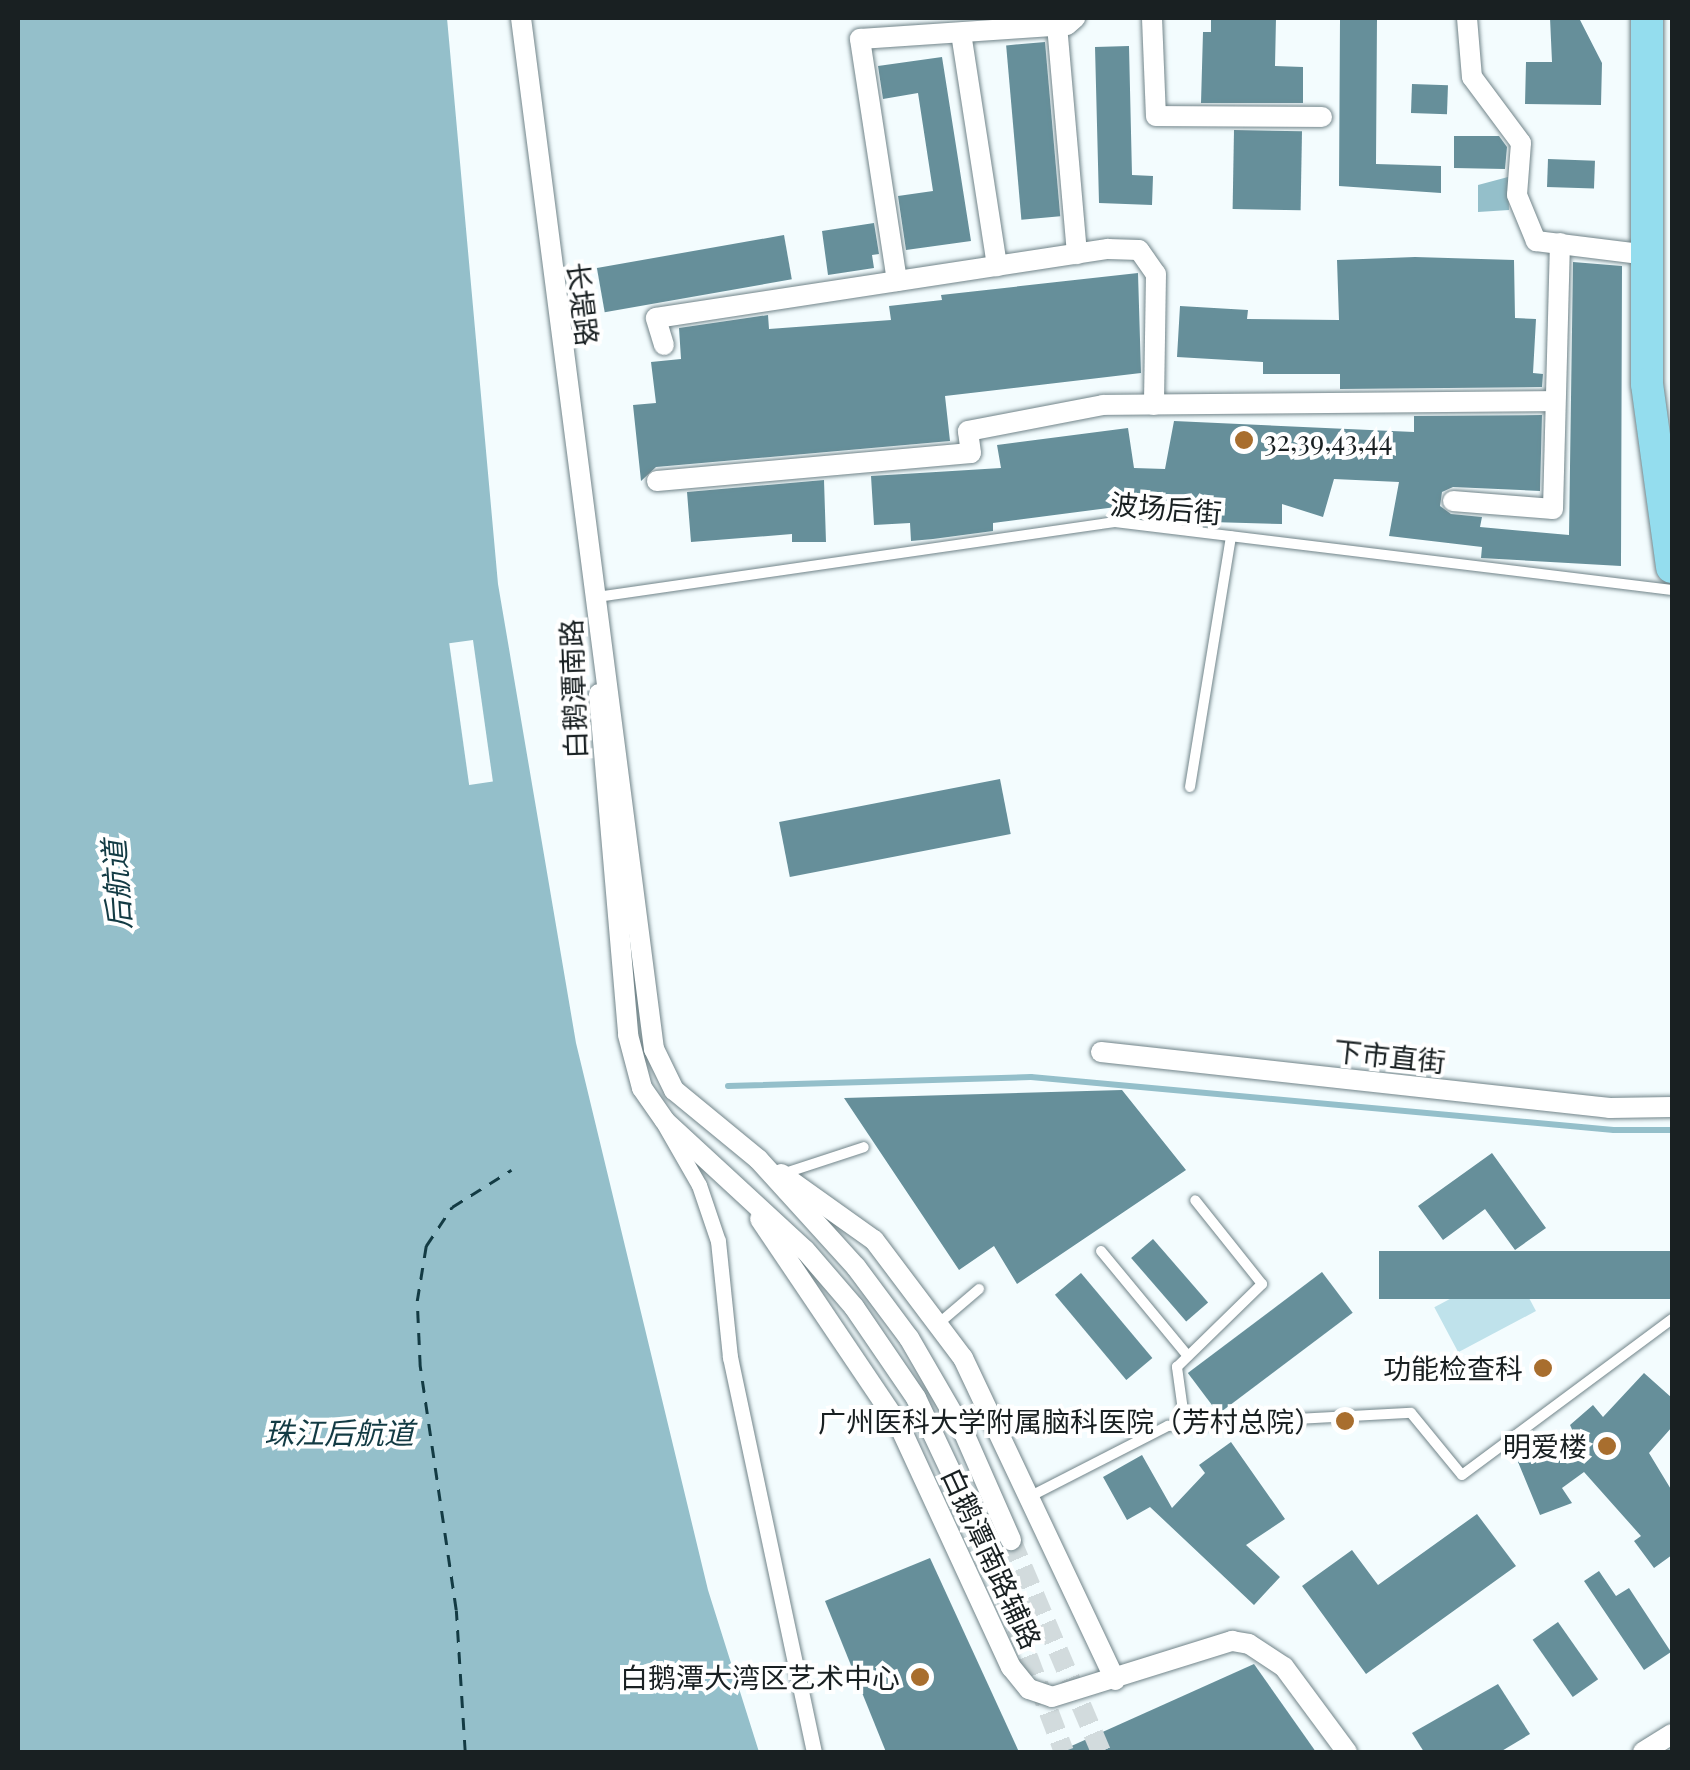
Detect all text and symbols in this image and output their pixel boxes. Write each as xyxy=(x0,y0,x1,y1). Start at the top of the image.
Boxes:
street label: 长堤路 xyxy=(561,260,605,348)
place label: 32,39,43,44 xyxy=(1264,423,1392,457)
marker: 32,39,43,44 xyxy=(1233,429,1255,451)
street label: 波场后街 xyxy=(1109,486,1223,530)
street label: 白鹅潭南路 xyxy=(554,618,592,760)
water label: 后航道 xyxy=(95,839,137,931)
street label: 下市直街 xyxy=(1333,1033,1447,1079)
place label: 功能检查科 xyxy=(1383,1351,1523,1385)
marker: 功能检查科 xyxy=(1532,1357,1554,1379)
place label: 广州医科大学附属脑科医院（芳村总院） xyxy=(818,1404,1322,1438)
marker: 广州医科大学附属脑科医院（芳村总院） xyxy=(1332,1408,1358,1434)
water label: 珠江后航道 xyxy=(264,1414,414,1450)
place label: 明爱楼 xyxy=(1503,1429,1587,1463)
marker: 明爱楼 xyxy=(1596,1435,1618,1457)
street label: 白鹅潭南路辅路 xyxy=(935,1462,1049,1654)
place label: 白鹅潭大湾区艺术中心 xyxy=(620,1660,900,1694)
marker: 白鹅潭大湾区艺术中心 xyxy=(909,1666,931,1688)

